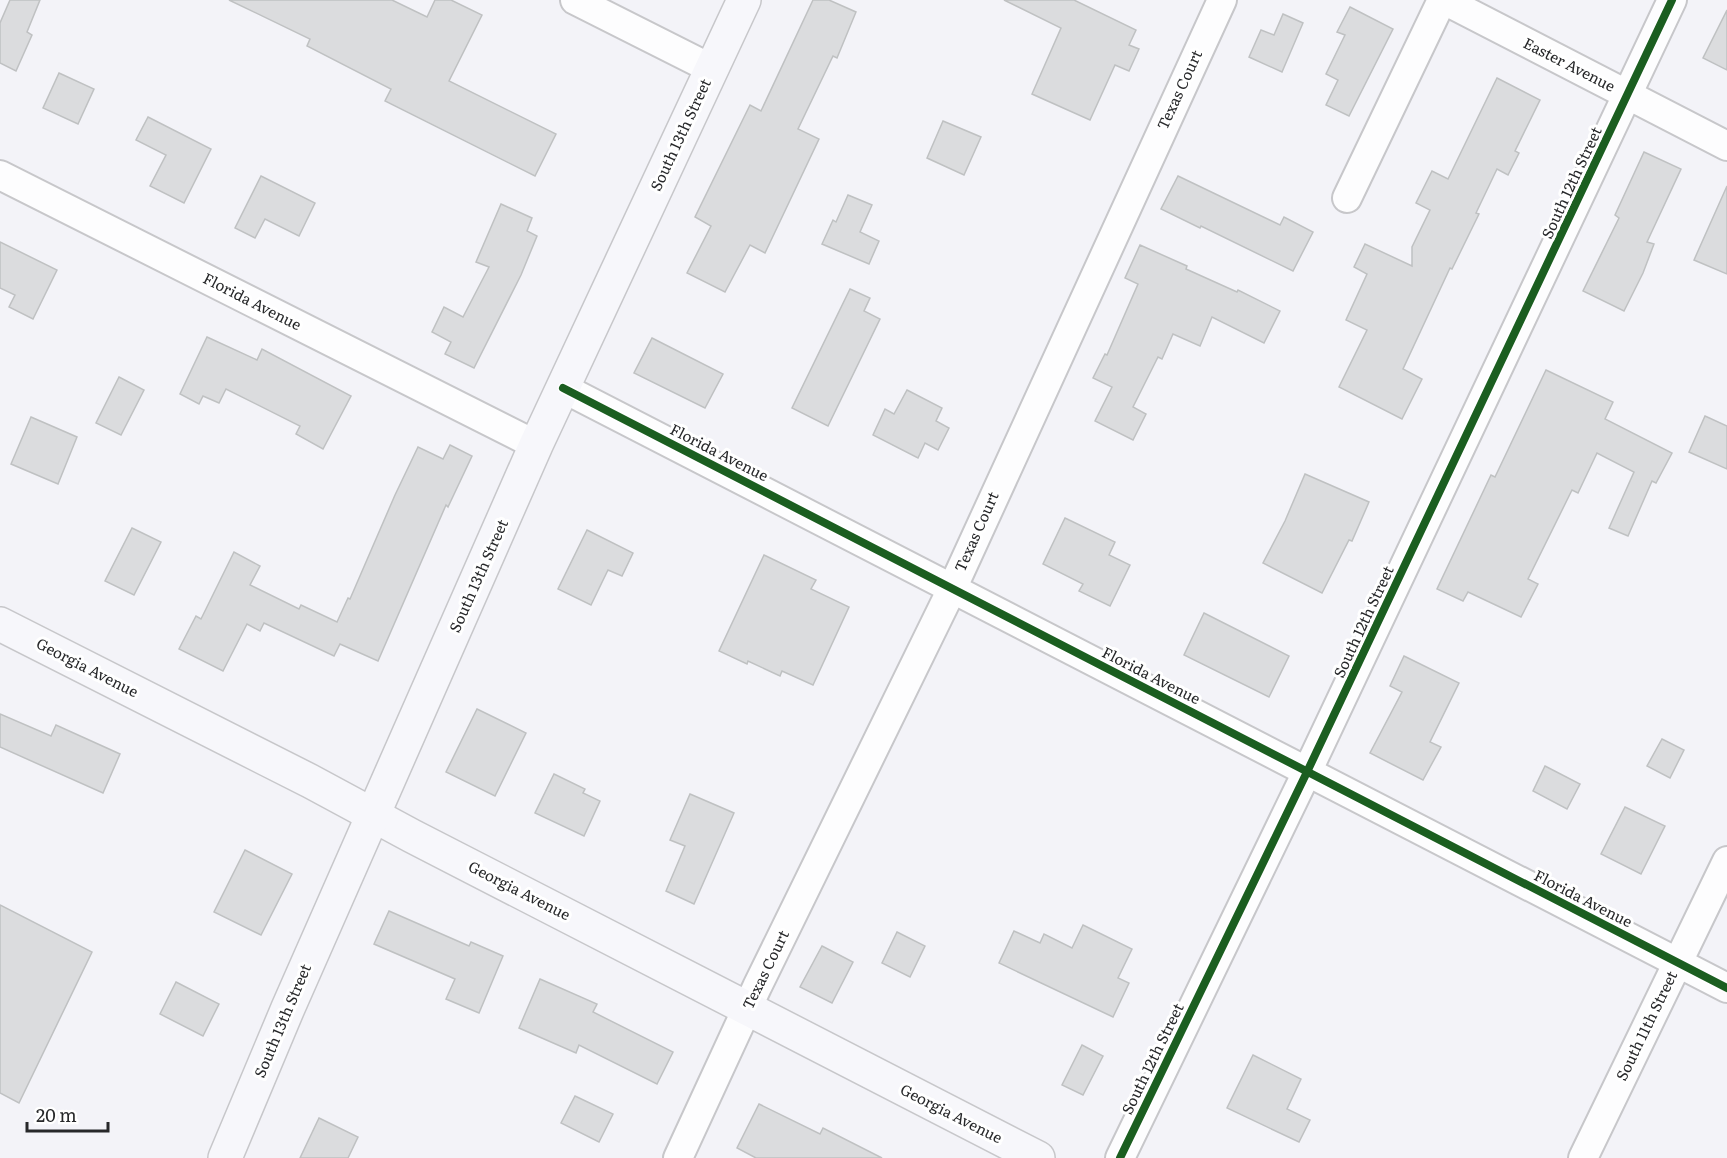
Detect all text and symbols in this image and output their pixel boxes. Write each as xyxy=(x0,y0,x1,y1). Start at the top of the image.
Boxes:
street label: Easter Avenue xyxy=(1520,31,1620,97)
street label: Texas Court xyxy=(1150,46,1207,133)
street label: South 13th Street xyxy=(643,74,716,194)
street label: South 12th Street xyxy=(1535,123,1607,242)
street label: Florida Avenue xyxy=(200,266,306,335)
street label: Florida Avenue xyxy=(667,417,773,486)
street label: Texas Court xyxy=(948,487,1004,575)
street label: South 13th Street xyxy=(442,515,513,636)
street label: South 12th Street xyxy=(1327,562,1399,681)
street label: Georgia Avenue xyxy=(33,631,143,702)
street label: Florida Avenue xyxy=(1099,640,1205,709)
street label: Georgia Avenue xyxy=(465,854,575,925)
street label: Florida Avenue xyxy=(1531,863,1637,932)
street label: Texas Court xyxy=(735,926,794,1013)
street label: South 13th Street xyxy=(247,960,316,1081)
street label: South 11th Street xyxy=(1609,966,1682,1084)
street label: South 12th Street xyxy=(1115,999,1189,1118)
street label: Georgia Avenue xyxy=(897,1077,1007,1148)
scale bar xyxy=(27,1095,108,1133)
text: 20 m xyxy=(36,1101,77,1128)

